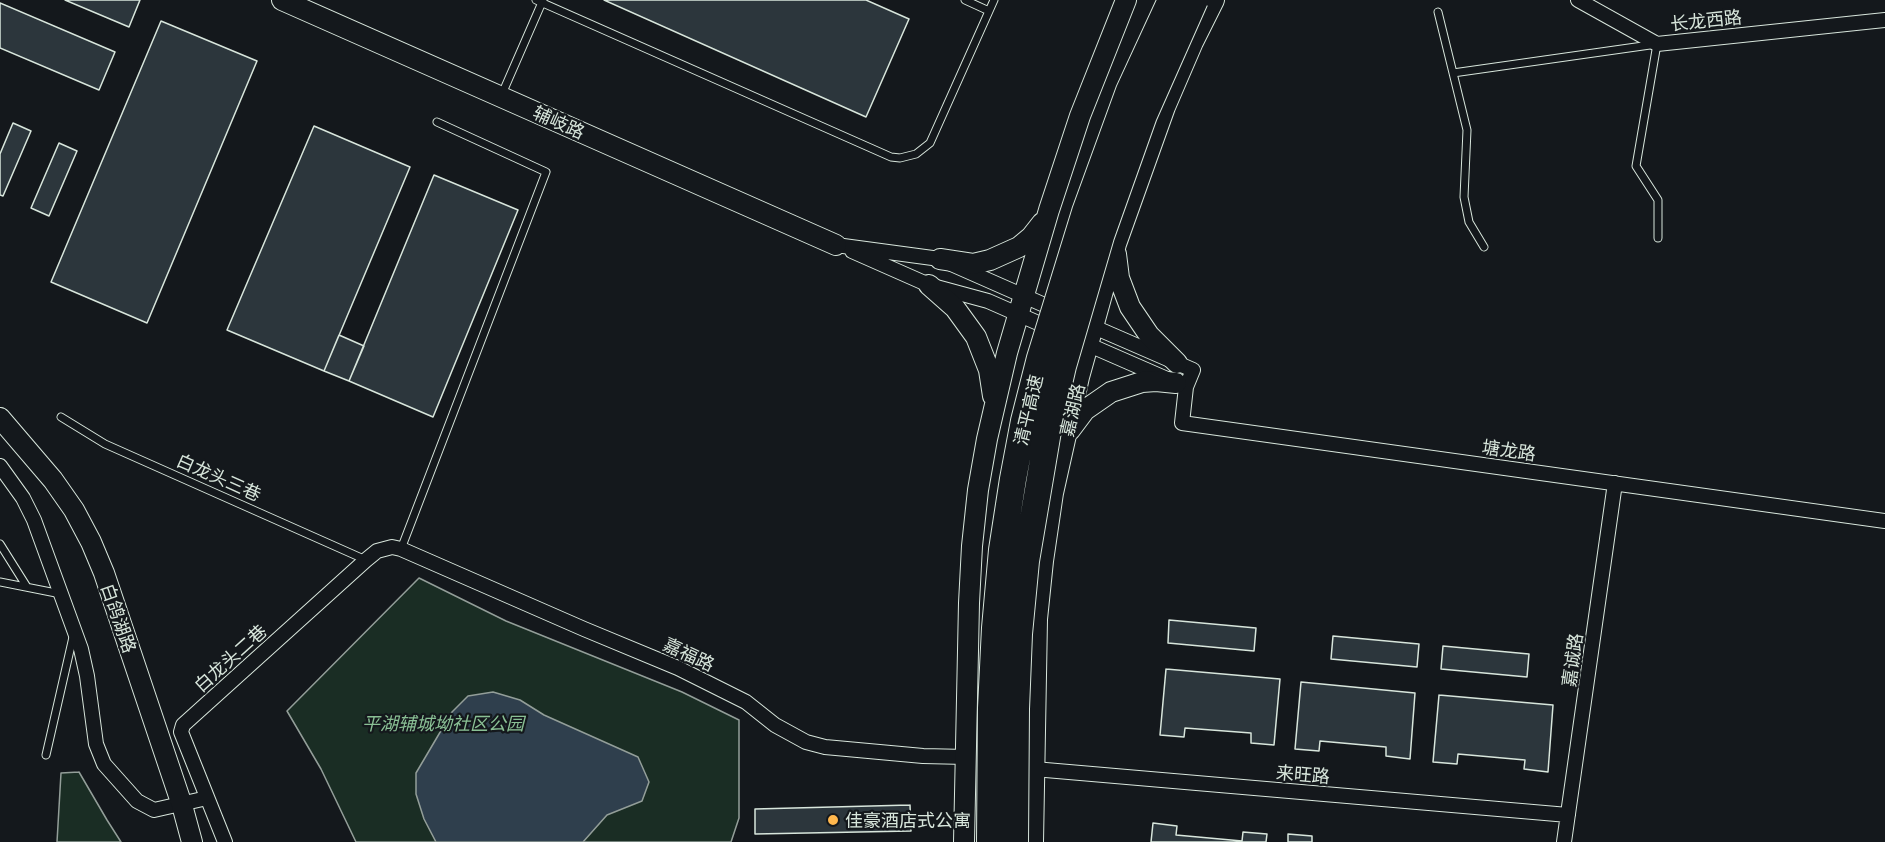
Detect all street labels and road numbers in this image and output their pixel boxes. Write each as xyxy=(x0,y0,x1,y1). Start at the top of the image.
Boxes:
street label: 长龙西路 xyxy=(1669,5,1743,35)
street label: 辅岐路 xyxy=(530,101,588,143)
street label: 清平高速 xyxy=(1009,372,1047,448)
street label: 嘉湖路 xyxy=(1055,381,1089,439)
street label: 塘龙路 xyxy=(1481,436,1537,464)
street label: 白龙头三巷 xyxy=(173,449,265,505)
street label: 白鸽湖路 xyxy=(97,580,141,656)
street label: 白龙头二巷 xyxy=(189,620,271,696)
street label: 嘉诚路 xyxy=(1558,632,1586,688)
street label: 嘉福路 xyxy=(660,633,718,675)
street label: 来旺路 xyxy=(1275,761,1331,787)

